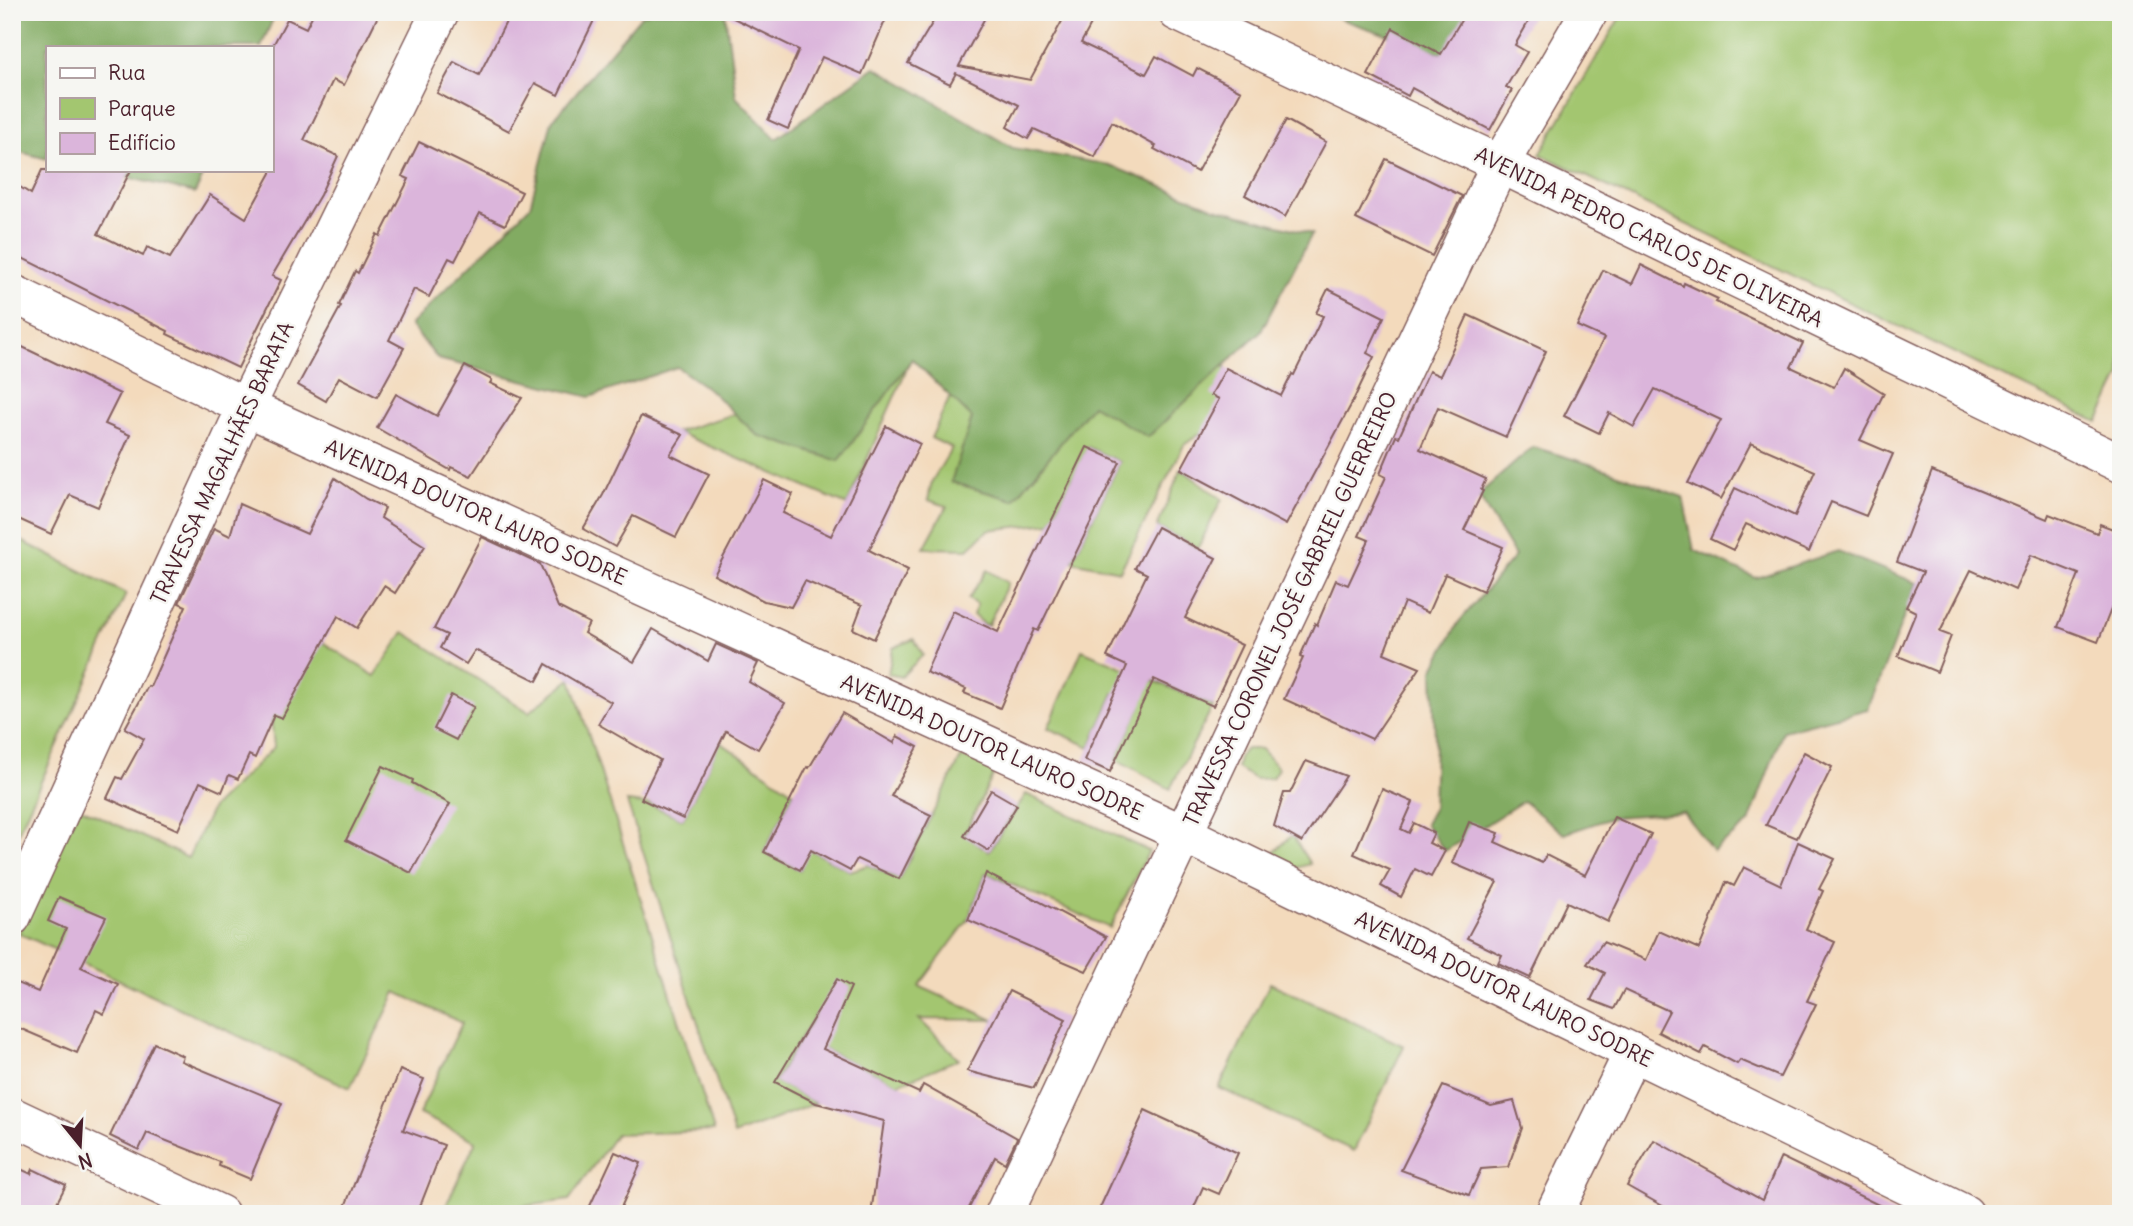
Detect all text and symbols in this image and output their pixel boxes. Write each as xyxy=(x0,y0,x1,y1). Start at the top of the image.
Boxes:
legend xyxy=(46,46,273,172)
text: Rua xyxy=(108,59,145,86)
text: Parque xyxy=(108,95,176,122)
text: Edifício xyxy=(108,129,176,156)
street label: AVENIDA PEDRO CARLOS DE OLIVEIRA xyxy=(1470,141,1828,333)
street label: TRAVESSA MAGALHÃES BARATA xyxy=(144,317,300,609)
street label: TRAVESSA CORONEL JOSÉ GABRIEL GUERREIRO xyxy=(1177,387,1403,831)
street label: AVENIDA DOUTOR LAURO SODRE xyxy=(321,433,631,591)
street label: AVENIDA DOUTOR LAURO SODRE xyxy=(837,668,1147,826)
street label: AVENIDA DOUTOR LAURO SODRE xyxy=(1351,905,1657,1073)
north arrow xyxy=(46,1110,116,1180)
text: N xyxy=(75,1148,95,1175)

